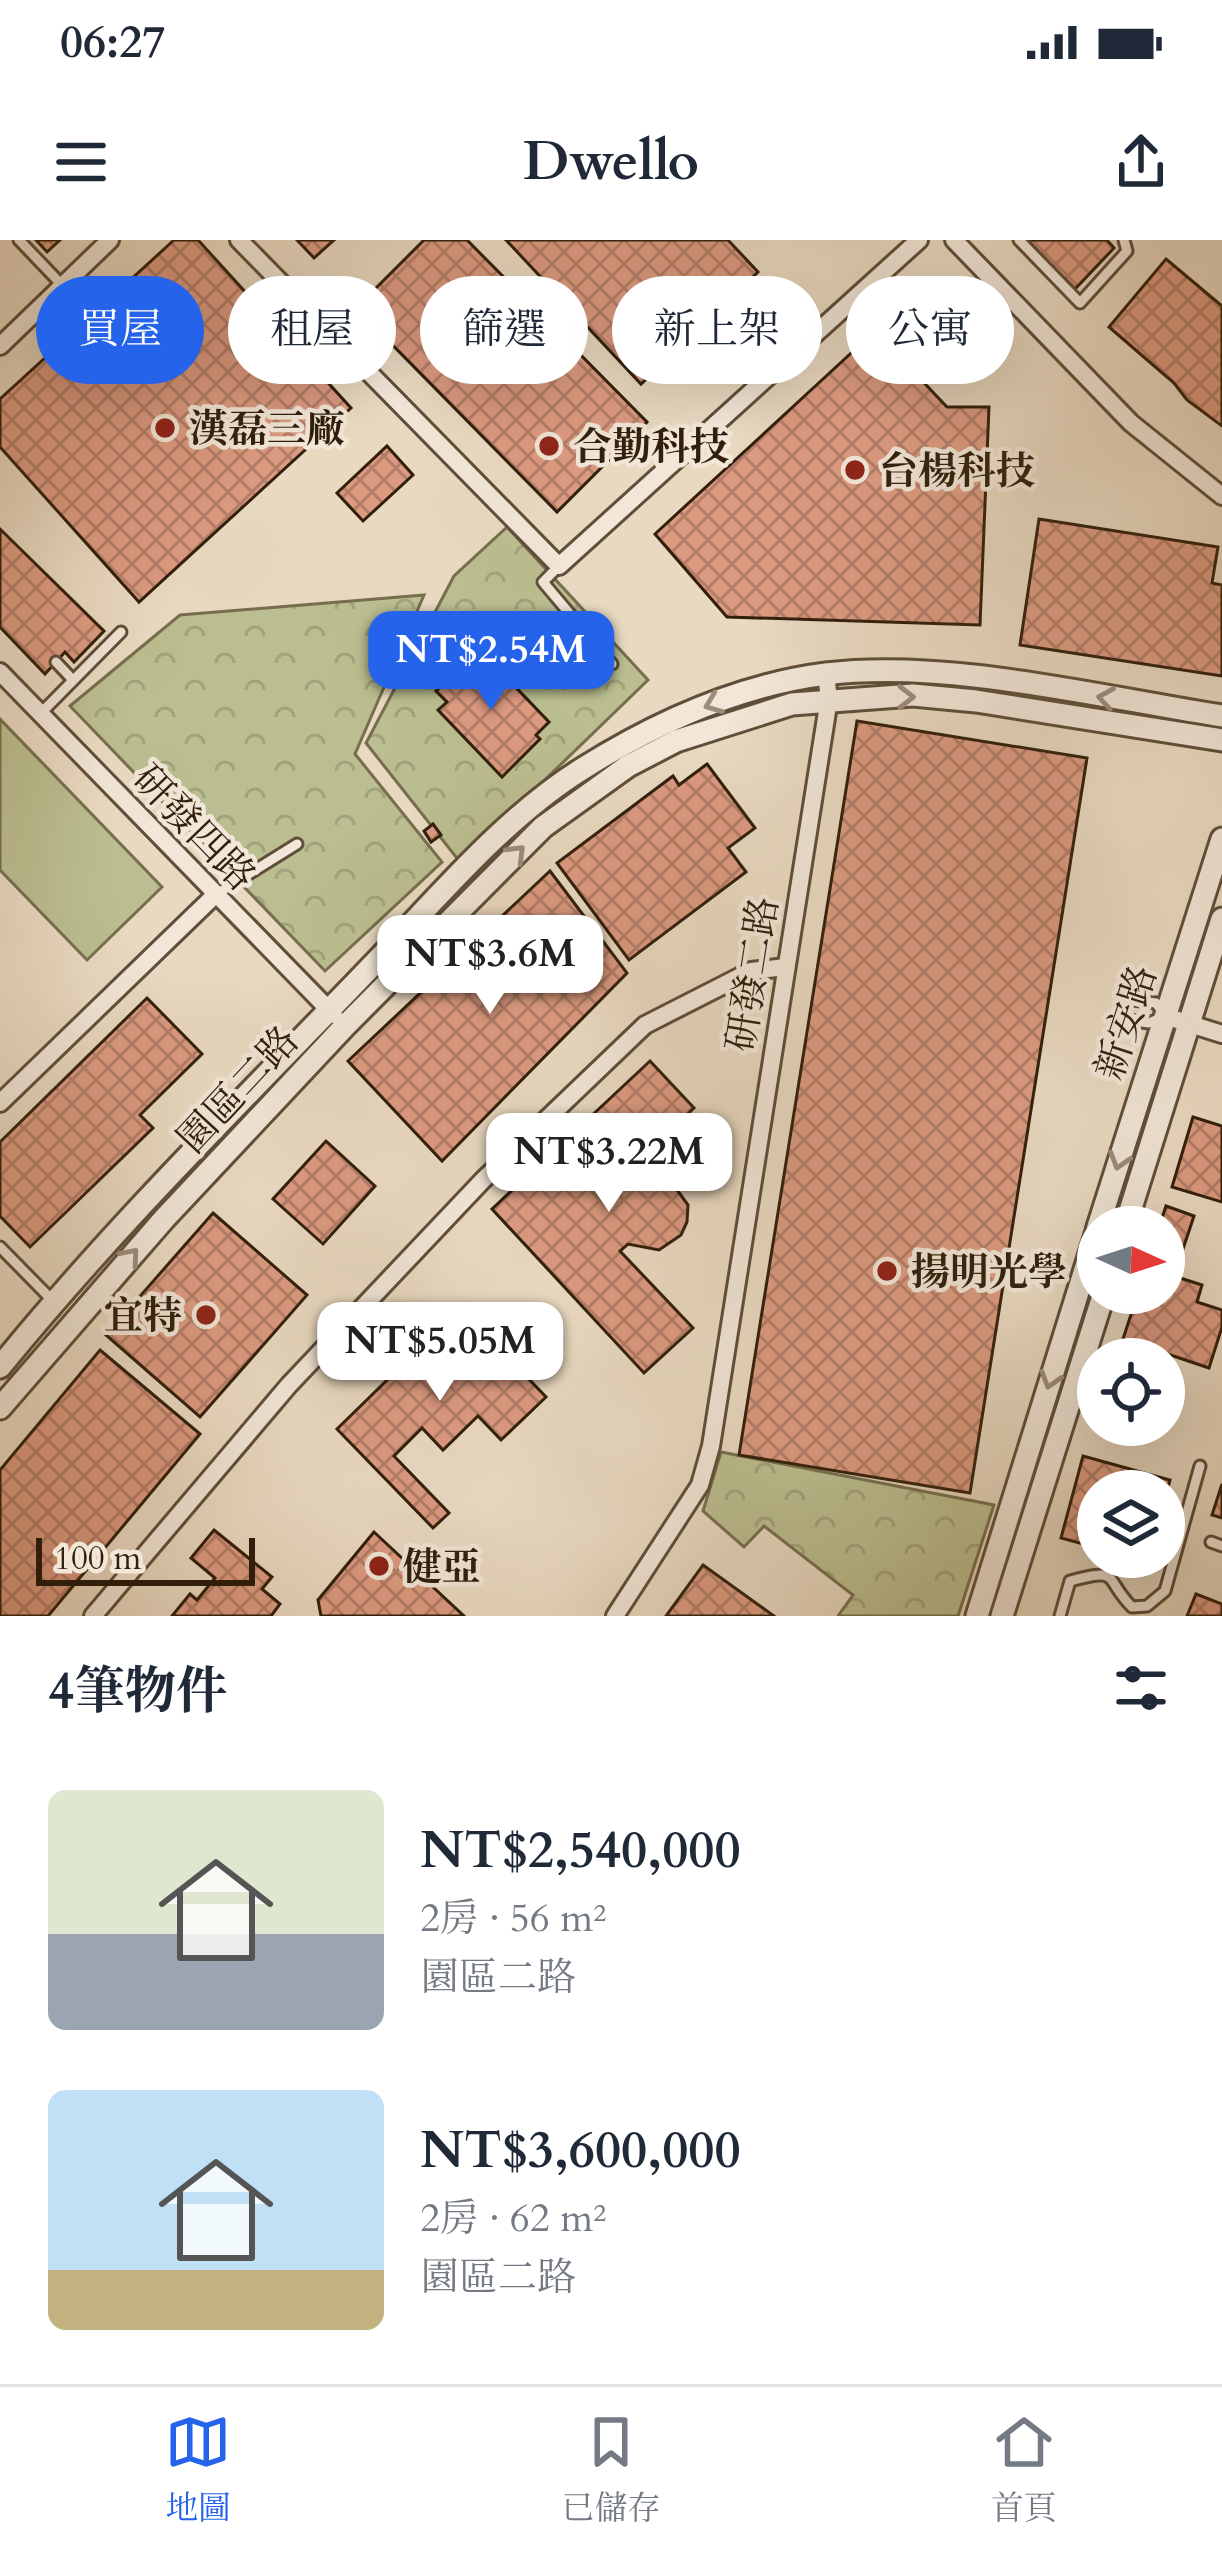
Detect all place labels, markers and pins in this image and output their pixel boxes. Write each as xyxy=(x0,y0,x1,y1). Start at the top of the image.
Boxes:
place label: 漢磊三廠 xyxy=(189,403,345,456)
marker: 漢磊三廠 xyxy=(152,415,178,441)
place label: 合勤科技 xyxy=(573,421,729,474)
marker: 合勤科技 xyxy=(536,433,562,459)
place label: 台楊科技 xyxy=(879,445,1035,498)
marker: 台楊科技 xyxy=(842,457,868,483)
pin: NT$2.54M xyxy=(367,611,615,713)
pin: NT$3.6M xyxy=(379,915,601,1017)
pin: NT$3.22M xyxy=(485,1113,733,1215)
place label: 揚明光學 xyxy=(911,1246,1067,1299)
marker: 揚明光學 xyxy=(874,1258,900,1284)
place label: 宜特 xyxy=(104,1290,182,1343)
marker: 宜特 xyxy=(193,1302,219,1328)
pin: NT$5.05M xyxy=(316,1302,564,1404)
place label: 健亞 xyxy=(403,1541,481,1594)
marker: 健亞 xyxy=(366,1553,392,1579)

